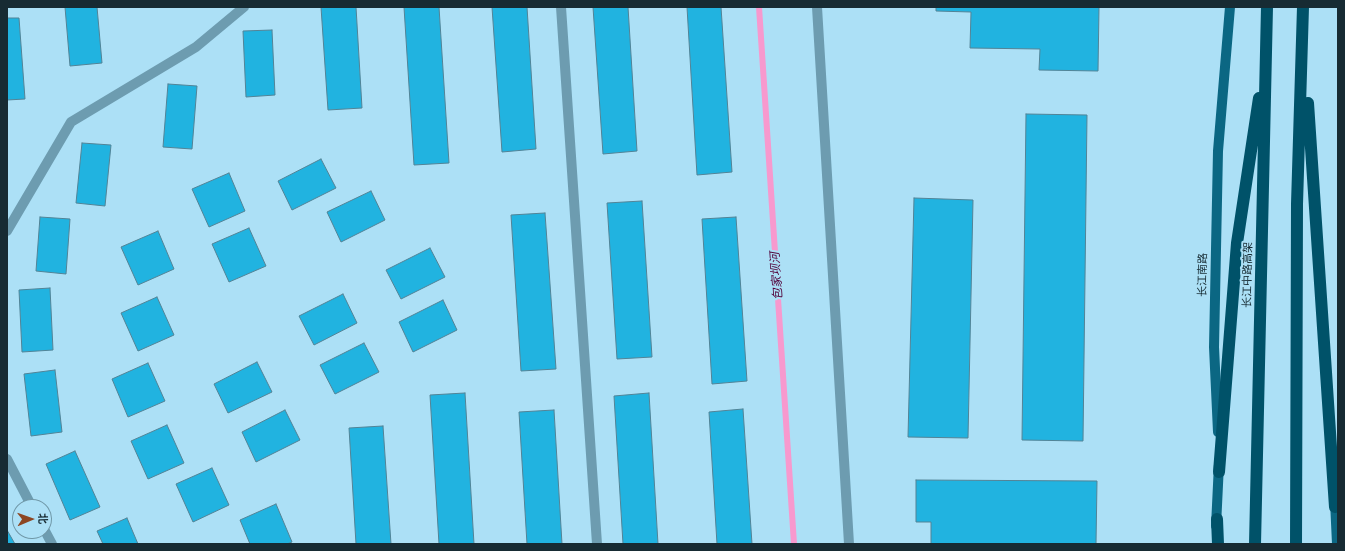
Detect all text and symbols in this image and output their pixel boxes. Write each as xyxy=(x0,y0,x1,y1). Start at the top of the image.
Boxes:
street label: 长江中路高架 xyxy=(1241,242,1255,308)
water label: 包家坝河 xyxy=(768,252,786,300)
street label: 长江南路 xyxy=(1196,253,1210,297)
north arrow xyxy=(12,499,52,539)
text: 北 xyxy=(37,513,49,524)

